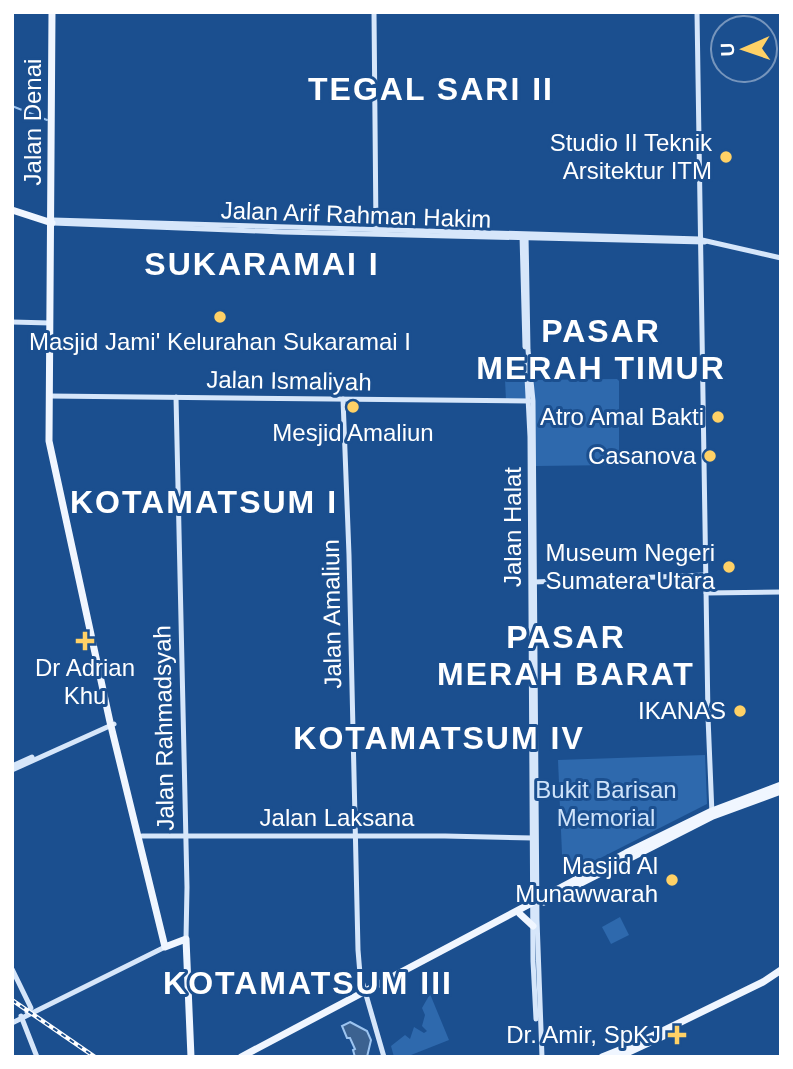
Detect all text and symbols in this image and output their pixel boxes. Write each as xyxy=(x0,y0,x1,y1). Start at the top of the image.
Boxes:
north arrow xyxy=(709,14,779,84)
text: U xyxy=(717,42,738,57)
street label: Jalan Denai xyxy=(19,59,46,185)
district label: TEGAL SARI II xyxy=(308,71,554,107)
place label: Studio II Teknik Arsitektur ITM xyxy=(550,129,713,184)
marker: Studio II Teknik Arsitektur ITM xyxy=(718,149,734,165)
street label: Jalan Arif Rahman Hakim xyxy=(220,196,492,233)
district label: SUKARAMAI I xyxy=(144,246,380,282)
marker: Masjid Jami' Kelurahan Sukaramai I xyxy=(212,309,228,325)
district label: PASAR MERAH TIMUR xyxy=(476,313,726,386)
place label: Masjid Jami' Kelurahan Sukaramai I xyxy=(29,328,411,355)
street label: Jalan Ismaliyah xyxy=(206,366,372,395)
marker: Mesjid Amaliun xyxy=(345,399,361,415)
place label: Atro Amal Bakti xyxy=(540,403,704,430)
marker: Atro Amal Bakti xyxy=(710,409,726,425)
place label: Mesjid Amaliun xyxy=(272,419,434,446)
place label: Casanova xyxy=(588,442,697,469)
marker: Casanova xyxy=(702,448,718,464)
street label: Jalan Halat xyxy=(499,467,526,587)
district label: KOTAMATSUM I xyxy=(70,484,338,520)
street label: Jalan Amaliun xyxy=(317,539,346,689)
place label: Museum Negeri Sumatera Utara xyxy=(546,539,716,594)
marker: Museum Negeri Sumatera Utara xyxy=(721,559,737,575)
district label: PASAR MERAH BARAT xyxy=(437,619,695,692)
street label: Jalan Rahmadsyah xyxy=(148,625,179,831)
marker: Dr Adrian Khu xyxy=(75,631,95,651)
place label: Dr Adrian Khu xyxy=(35,654,135,709)
place label: IKANAS xyxy=(638,697,726,724)
marker: IKANAS xyxy=(732,703,748,719)
district label: KOTAMATSUM IV xyxy=(293,720,585,756)
park label: Bukit Barisan Memorial xyxy=(535,776,677,831)
street label: Jalan Laksana xyxy=(260,804,415,831)
place label: Masjid Al Munawwarah xyxy=(515,852,658,907)
marker: Masjid Al Munawwarah xyxy=(664,872,680,888)
district label: KOTAMATSUM III xyxy=(163,965,453,1001)
place label: Dr. Amir, SpKJ xyxy=(506,1021,661,1048)
marker: Dr. Amir, SpKJ xyxy=(667,1025,687,1045)

